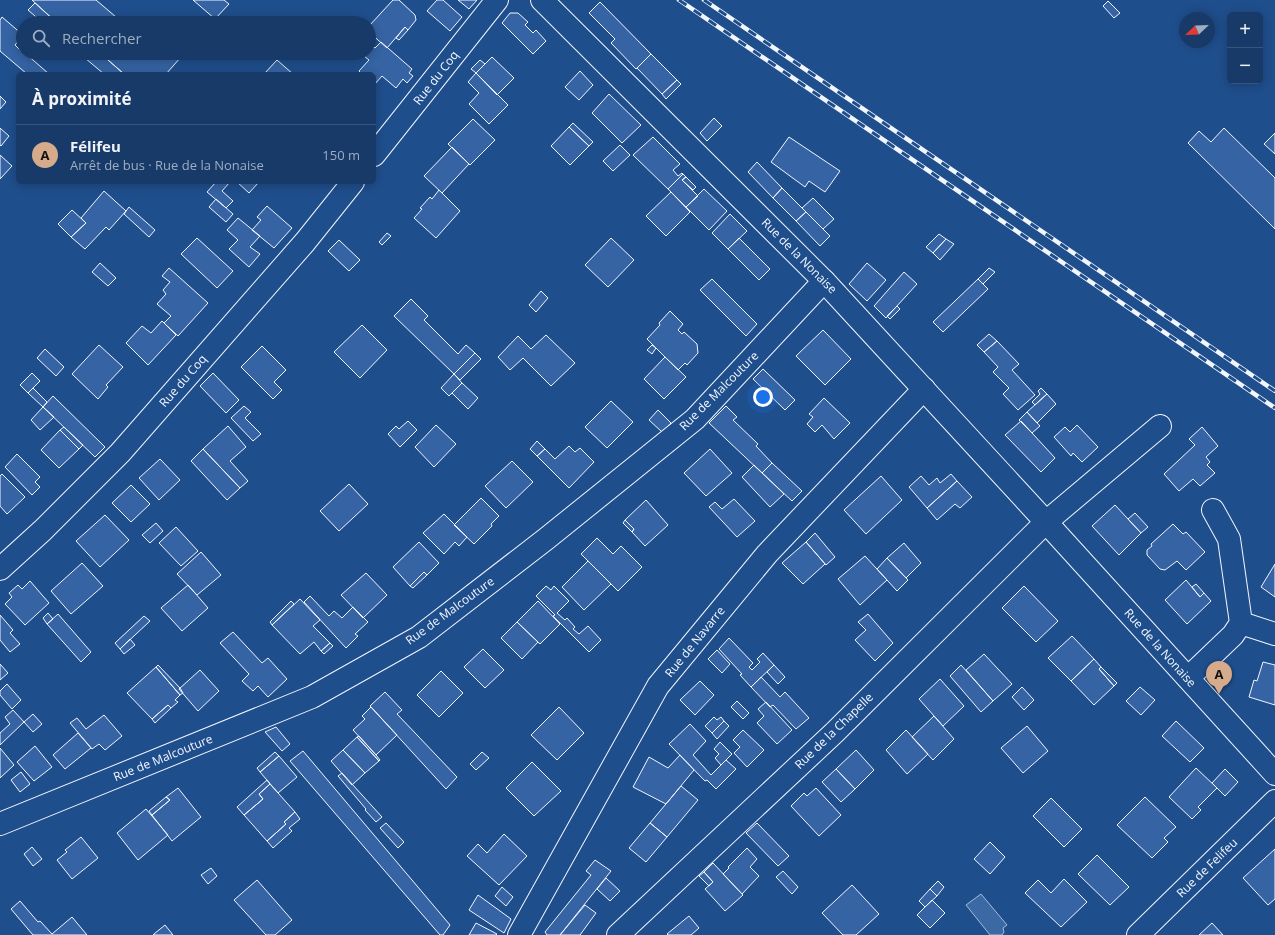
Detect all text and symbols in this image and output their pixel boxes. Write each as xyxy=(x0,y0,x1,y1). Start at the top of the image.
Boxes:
north arrow xyxy=(1179,12,1215,48)
map controls xyxy=(1227,12,1263,84)
button: + xyxy=(1227,12,1263,48)
search box xyxy=(16,16,376,60)
icon: search xyxy=(30,27,52,49)
text: Rechercher xyxy=(62,28,142,48)
street label: Rue du Coq xyxy=(409,47,462,108)
button: − xyxy=(1227,48,1263,84)
text: À proximité xyxy=(32,87,131,110)
text: Félifeu xyxy=(70,136,121,156)
text: A xyxy=(41,146,49,164)
text: 150 m xyxy=(322,146,360,164)
text: Arrêt de bus · Rue de la Nonaise xyxy=(70,156,264,174)
street label: Rue de la Nonaise xyxy=(758,214,841,297)
street label: Rue de Malcouture xyxy=(675,347,762,434)
street label: Rue du Coq xyxy=(155,351,210,411)
your location xyxy=(753,387,773,407)
street label: Rue de Malcouture xyxy=(402,572,498,649)
street label: Rue de Navarre xyxy=(661,602,729,681)
street label: Rue de la Nonaise xyxy=(1120,605,1200,691)
pin: A xyxy=(1206,661,1232,694)
street label: Rue de la Chapelle xyxy=(791,689,877,773)
street label: Rue de Malcouture xyxy=(111,730,215,785)
street label: Rue de Felifeu xyxy=(1172,834,1241,901)

